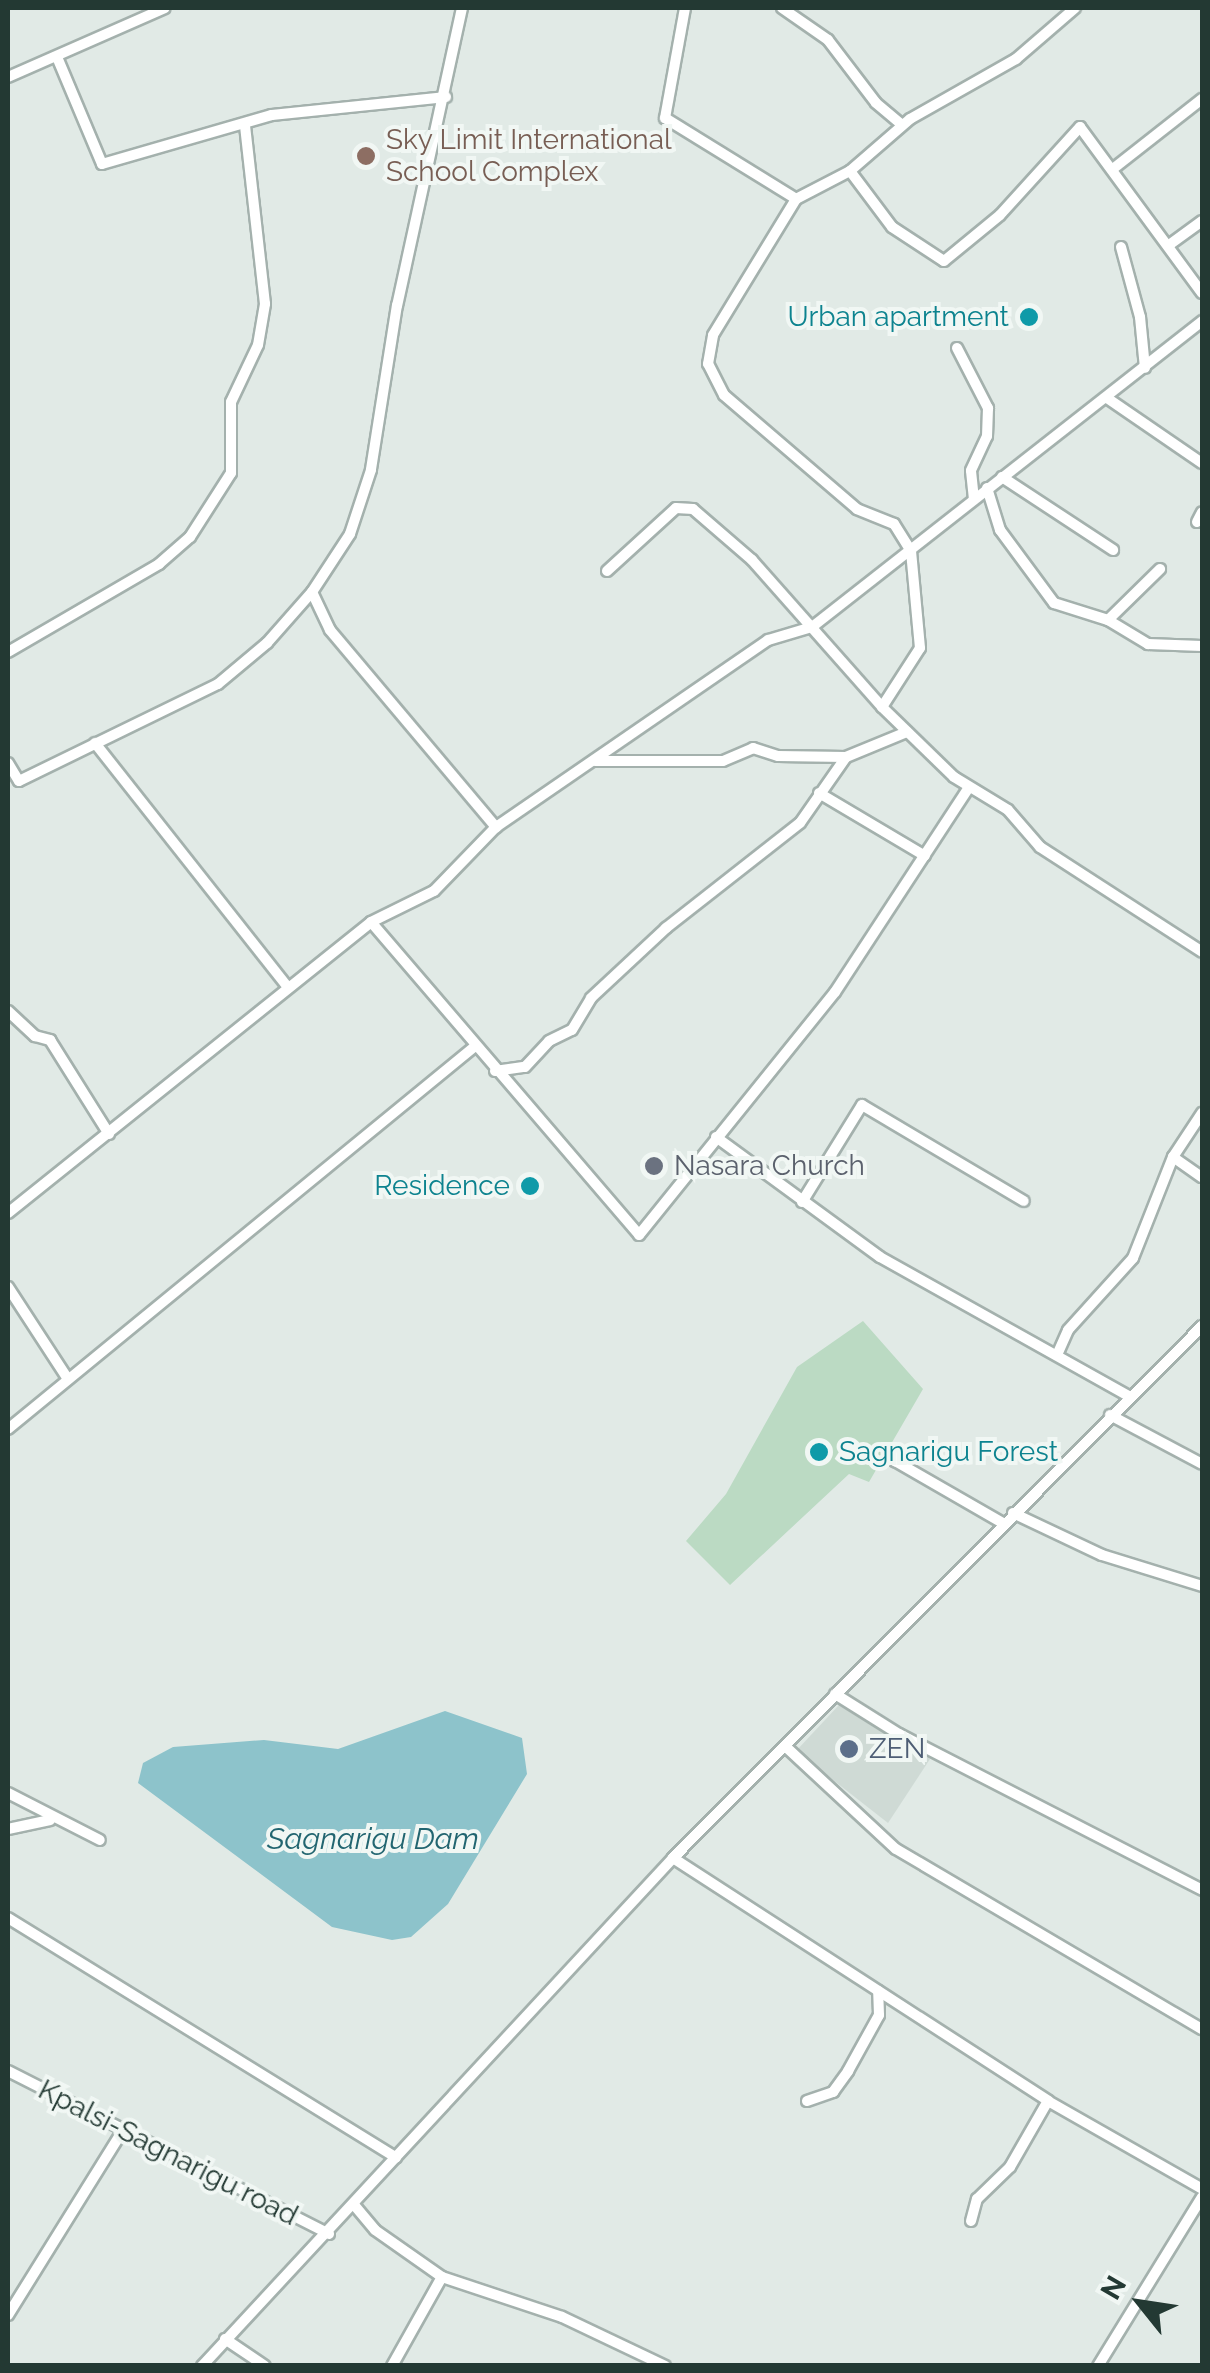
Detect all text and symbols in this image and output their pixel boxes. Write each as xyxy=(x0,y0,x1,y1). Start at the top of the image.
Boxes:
place label: Sky Limit International School Complex xyxy=(386,123,672,189)
marker: Sky Limit International School Complex xyxy=(355,145,377,167)
place label: Urban apartment xyxy=(787,300,1009,334)
marker: Urban apartment xyxy=(1018,306,1040,328)
place label: Nasara Church xyxy=(674,1149,865,1183)
marker: Nasara Church xyxy=(643,1155,665,1177)
place label: Residence xyxy=(374,1169,510,1203)
marker: Residence xyxy=(519,1175,541,1197)
place label: Sagnarigu Forest xyxy=(839,1435,1058,1469)
marker: Sagnarigu Forest xyxy=(808,1441,830,1463)
place label: ZEN xyxy=(869,1732,925,1766)
marker: ZEN xyxy=(838,1738,860,1760)
water label: Sagnarigu Dam xyxy=(267,1821,479,1857)
street label: Kpalsi-Sagnarigu road xyxy=(33,2073,303,2233)
north arrow xyxy=(1090,2253,1190,2353)
text: N xyxy=(1094,2270,1133,2305)

